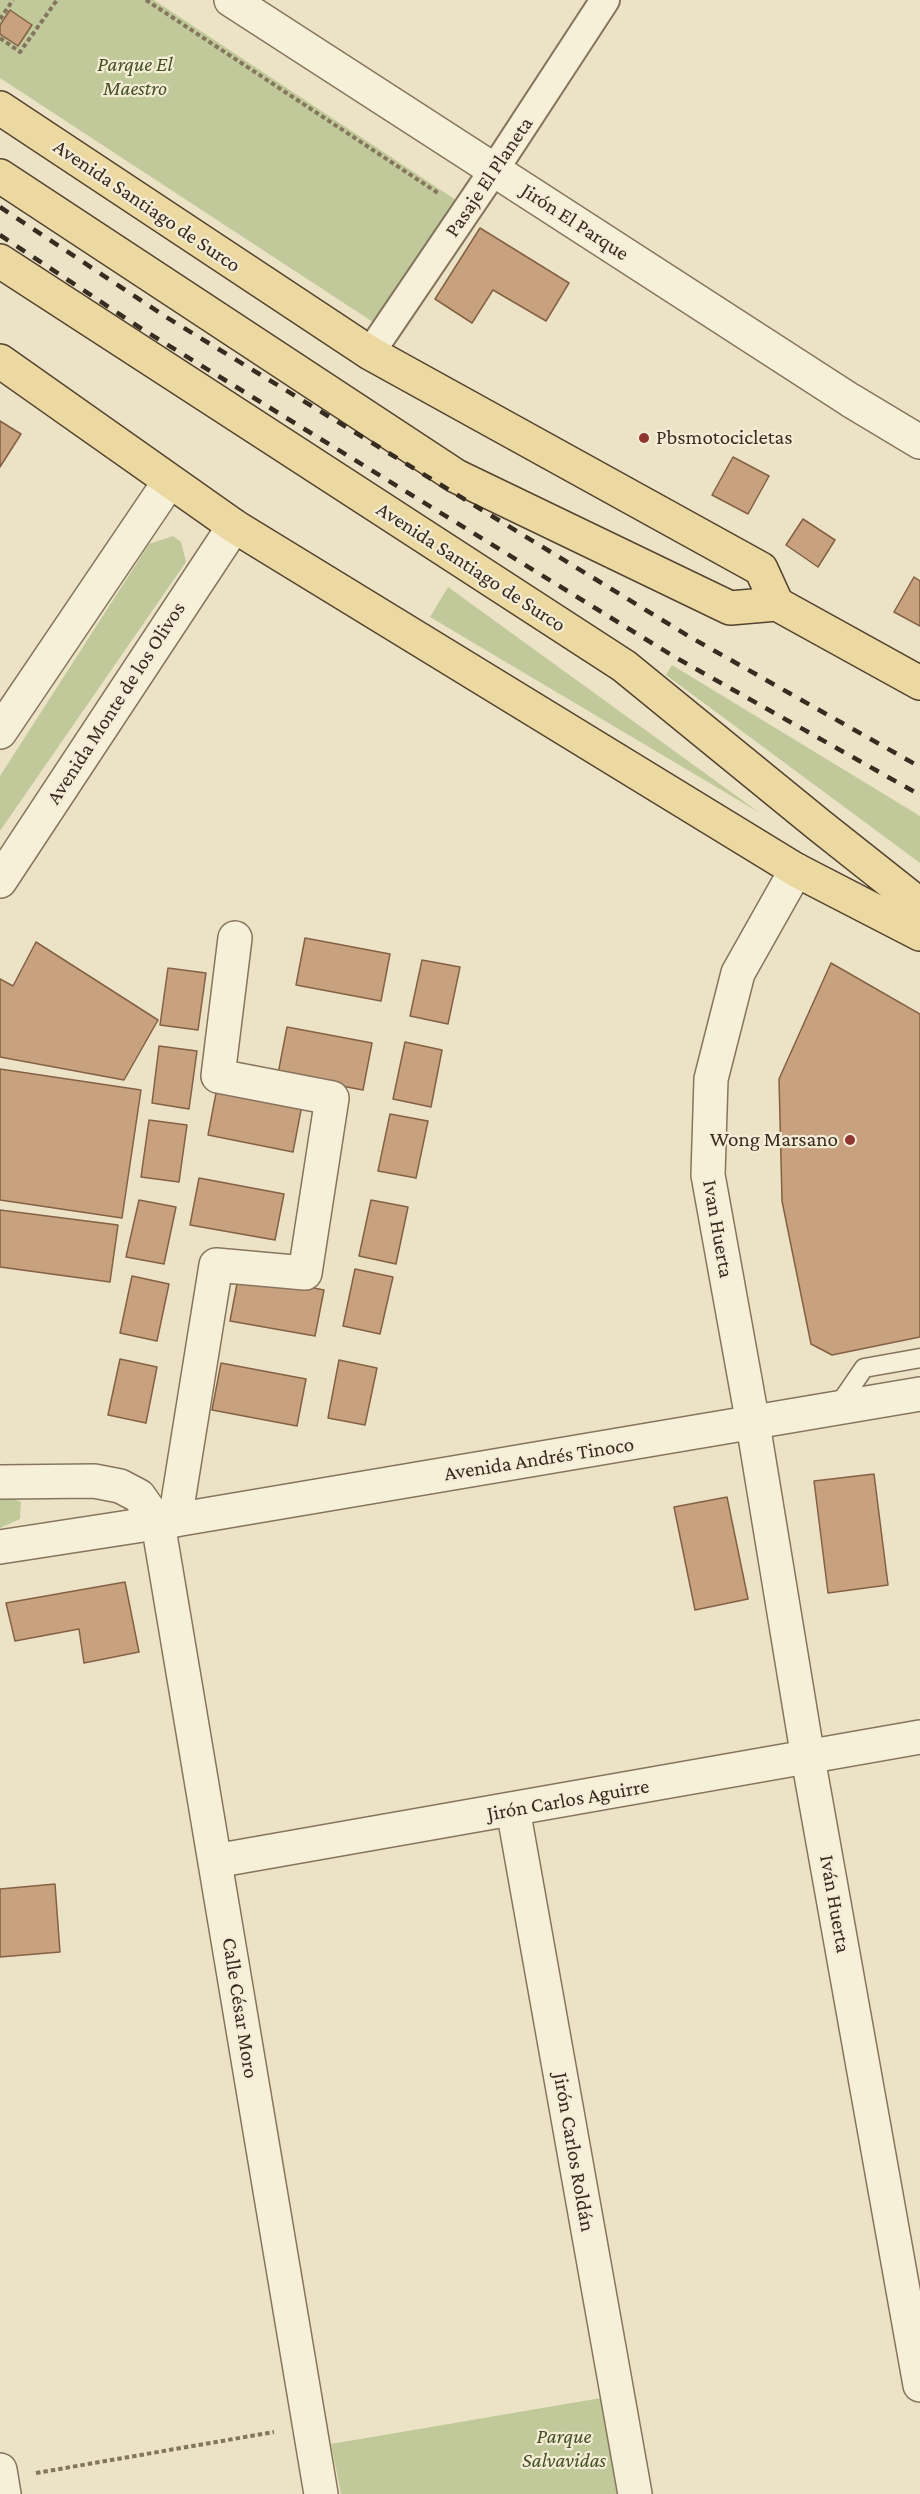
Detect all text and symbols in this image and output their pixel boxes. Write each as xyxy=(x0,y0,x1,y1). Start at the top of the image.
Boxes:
park label: Parque El Maestro xyxy=(97,52,173,102)
street label: Pasaje El Planeta xyxy=(439,112,539,242)
street label: Avenida Santiago de Surco xyxy=(49,134,245,278)
street label: Jirón El Parque xyxy=(516,178,634,266)
place label: Pbsmotocicletas xyxy=(656,425,792,451)
marker: Pbsmotocicletas xyxy=(637,431,651,445)
street label: Avenida Santiago de Surco xyxy=(372,496,570,638)
street label: Avenida Monte de los Olivos xyxy=(41,597,191,809)
place label: Wong Marsano xyxy=(710,1127,838,1153)
marker: Wong Marsano xyxy=(843,1133,857,1147)
street label: Ivan Huerta xyxy=(697,1178,739,1280)
street label: Avenida Andrés Tinoco xyxy=(442,1432,636,1486)
street label: Jirón Carlos Aguirre xyxy=(485,1773,651,1827)
street label: Iván Huerta xyxy=(814,1853,856,1955)
street label: Calle César Moro xyxy=(216,1936,264,2080)
street label: Jirón Carlos Roldán xyxy=(548,2070,600,2234)
park label: Parque Salvavidas xyxy=(522,2424,606,2474)

